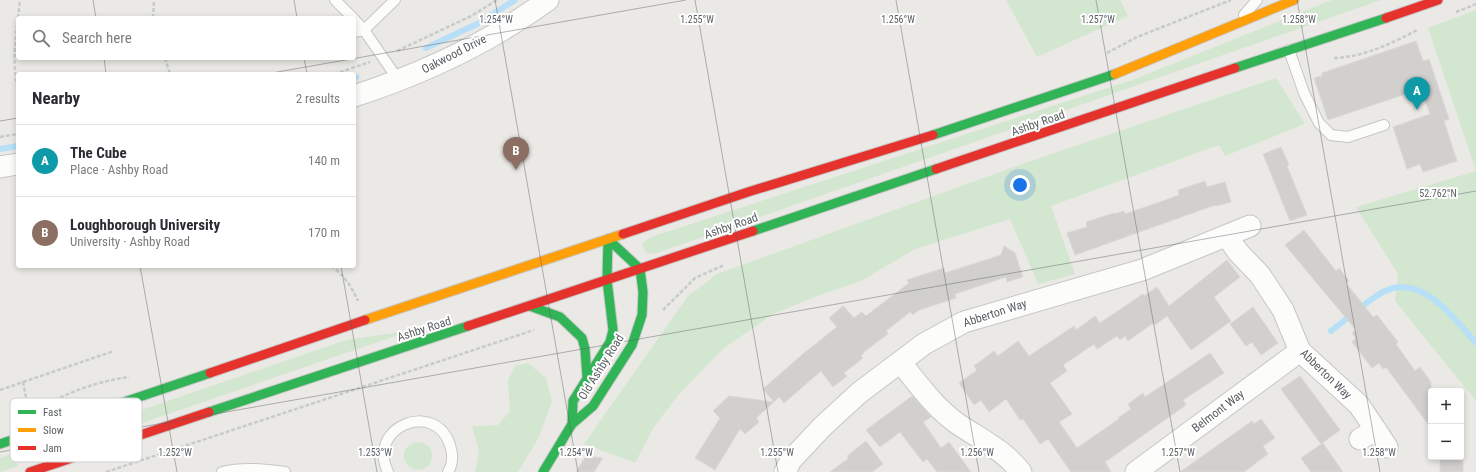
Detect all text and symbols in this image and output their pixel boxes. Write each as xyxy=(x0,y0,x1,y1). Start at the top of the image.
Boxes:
text: 1.254°W xyxy=(479,14,513,25)
text: 1.255°W xyxy=(680,14,714,25)
text: 1.256°W xyxy=(881,14,915,25)
text: 1.257°W xyxy=(1081,14,1115,25)
text: 1.258°W xyxy=(1282,14,1316,25)
search box xyxy=(16,16,356,60)
icon: search xyxy=(30,27,52,49)
text: Search here xyxy=(62,29,132,47)
street label: Oakwood Drive xyxy=(419,32,489,76)
pin: A xyxy=(1404,77,1430,110)
text: Nearby xyxy=(32,88,80,108)
text: 2 results xyxy=(296,91,340,106)
street label: Ashby Road xyxy=(1009,107,1067,139)
pin: B xyxy=(503,137,529,170)
text: The Cube xyxy=(70,144,127,162)
text: A xyxy=(41,153,49,168)
text: 140 m xyxy=(308,153,340,168)
text: Place · Ashby Road xyxy=(70,162,168,177)
your location xyxy=(1010,175,1030,195)
text: 52.762°N xyxy=(1419,188,1457,199)
street label: Ashby Road xyxy=(702,210,760,242)
text: Loughborough University xyxy=(70,216,220,234)
text: B xyxy=(41,225,49,240)
text: 170 m xyxy=(308,225,340,240)
text: University · Ashby Road xyxy=(70,234,190,249)
street label: Abberton Way xyxy=(961,296,1029,330)
street label: Ashby Road xyxy=(395,314,453,344)
street label: Old Ashby Road xyxy=(575,332,627,402)
street label: Abberton Way xyxy=(1297,346,1355,402)
street label: Belmont Way xyxy=(1189,387,1247,435)
map controls xyxy=(1428,388,1464,460)
button: + xyxy=(1428,388,1464,424)
legend xyxy=(10,398,142,462)
text: Fast xyxy=(43,406,62,419)
text: Slow xyxy=(43,424,64,437)
button: − xyxy=(1428,424,1464,460)
text: Jam xyxy=(43,442,62,455)
text: 1.252°W xyxy=(158,447,192,458)
text: 1.253°W xyxy=(358,447,392,458)
text: 1.254°W xyxy=(559,447,593,458)
text: 1.255°W xyxy=(760,447,794,458)
text: 1.256°W xyxy=(960,447,994,458)
text: 1.257°W xyxy=(1161,447,1195,458)
text: 1.258°W xyxy=(1362,447,1396,458)

